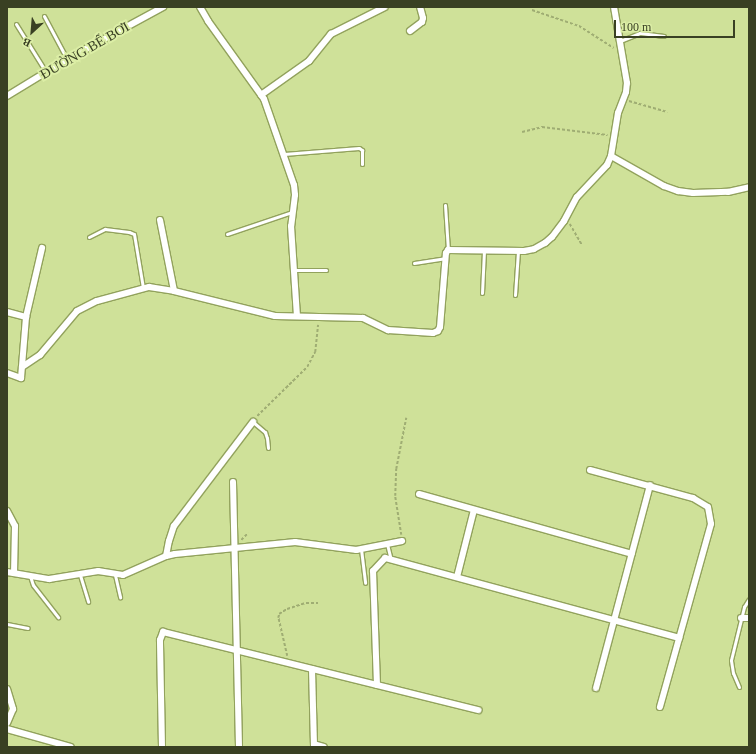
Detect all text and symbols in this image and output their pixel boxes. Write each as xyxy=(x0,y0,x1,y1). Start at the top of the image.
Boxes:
north arrow xyxy=(12,12,52,52)
scale bar xyxy=(616,12,737,38)
street label: ĐƯỜNG BỂ BƠI xyxy=(37,19,133,83)
text: 100 m xyxy=(621,20,651,34)
text: B xyxy=(21,36,33,50)

